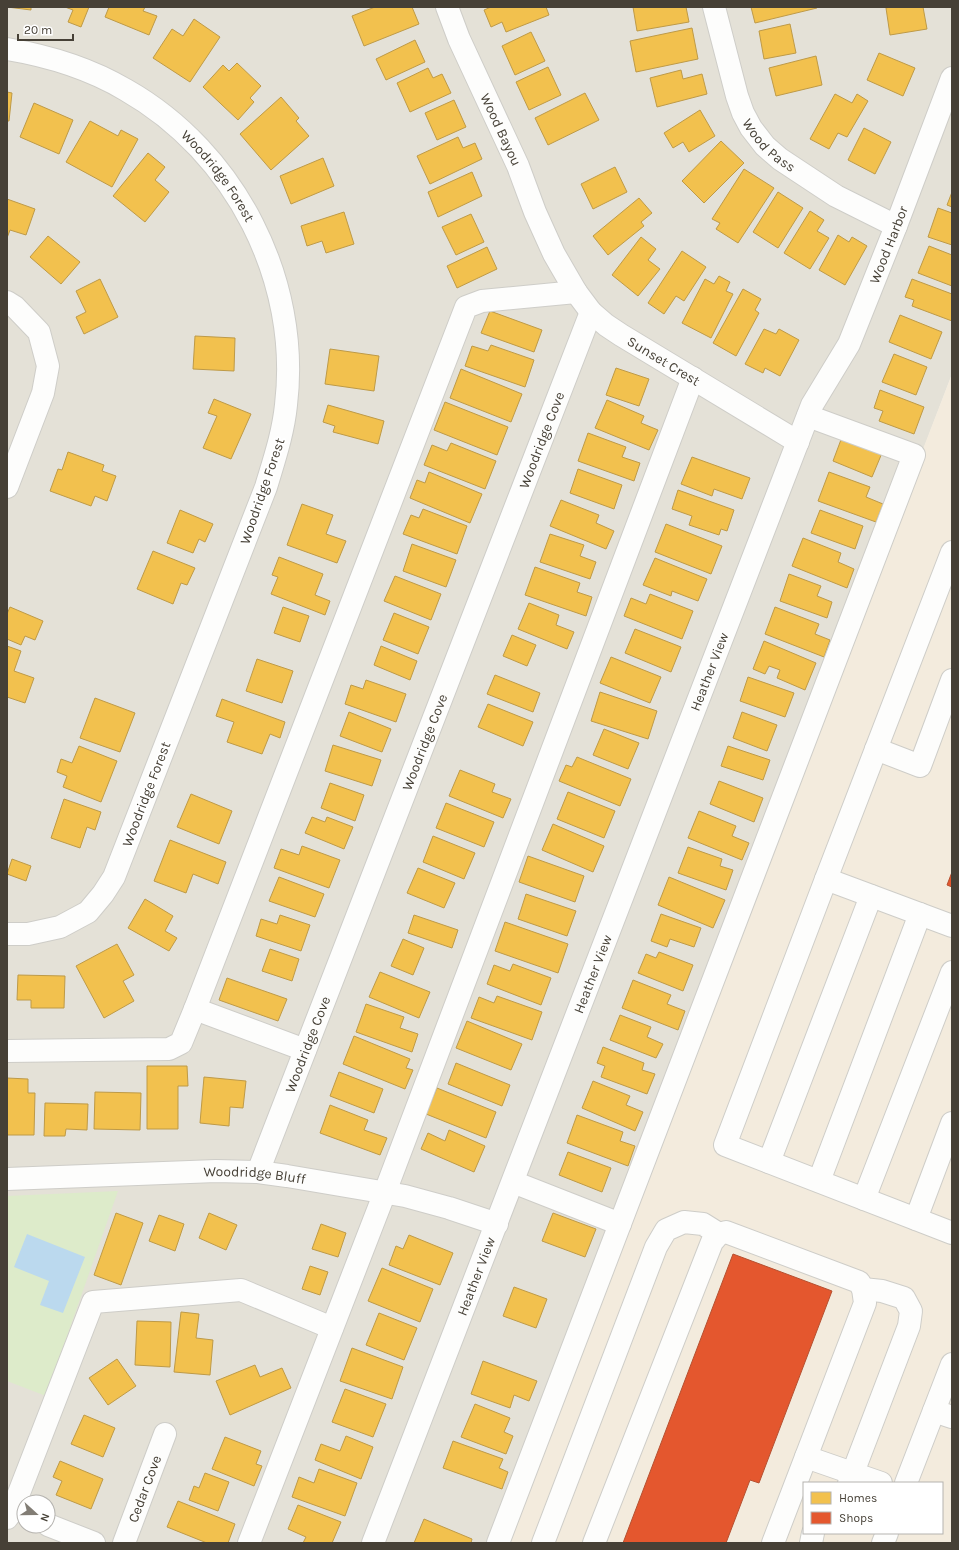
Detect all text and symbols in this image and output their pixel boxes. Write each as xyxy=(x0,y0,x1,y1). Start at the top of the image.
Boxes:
scale bar xyxy=(18,16,73,42)
text: 20 m xyxy=(24,23,52,37)
street label: Wood Bayou xyxy=(476,91,525,169)
street label: Wood Pass xyxy=(739,116,799,176)
street label: Woodridge Forest xyxy=(178,127,258,225)
street label: Wood Harbor xyxy=(866,203,912,286)
street label: Sunset Crest xyxy=(624,333,703,390)
street label: Woodridge Cove xyxy=(516,389,568,491)
street label: Woodridge Forest xyxy=(236,436,289,546)
street label: Heather View xyxy=(687,630,732,714)
street label: Woodridge Cove xyxy=(399,692,451,793)
street label: Woodridge Forest xyxy=(119,739,174,849)
street label: Heather View xyxy=(570,932,616,1016)
street label: Woodridge Cove xyxy=(282,994,334,1095)
street label: Woodridge Bluff xyxy=(203,1163,307,1188)
street label: Heather View xyxy=(454,1235,499,1318)
street label: Cedar Cove xyxy=(124,1453,165,1525)
legend xyxy=(803,1482,943,1534)
text: Homes xyxy=(839,1491,877,1505)
north arrow xyxy=(16,1494,56,1534)
text: N xyxy=(37,1511,52,1523)
text: Shops xyxy=(839,1511,873,1525)

